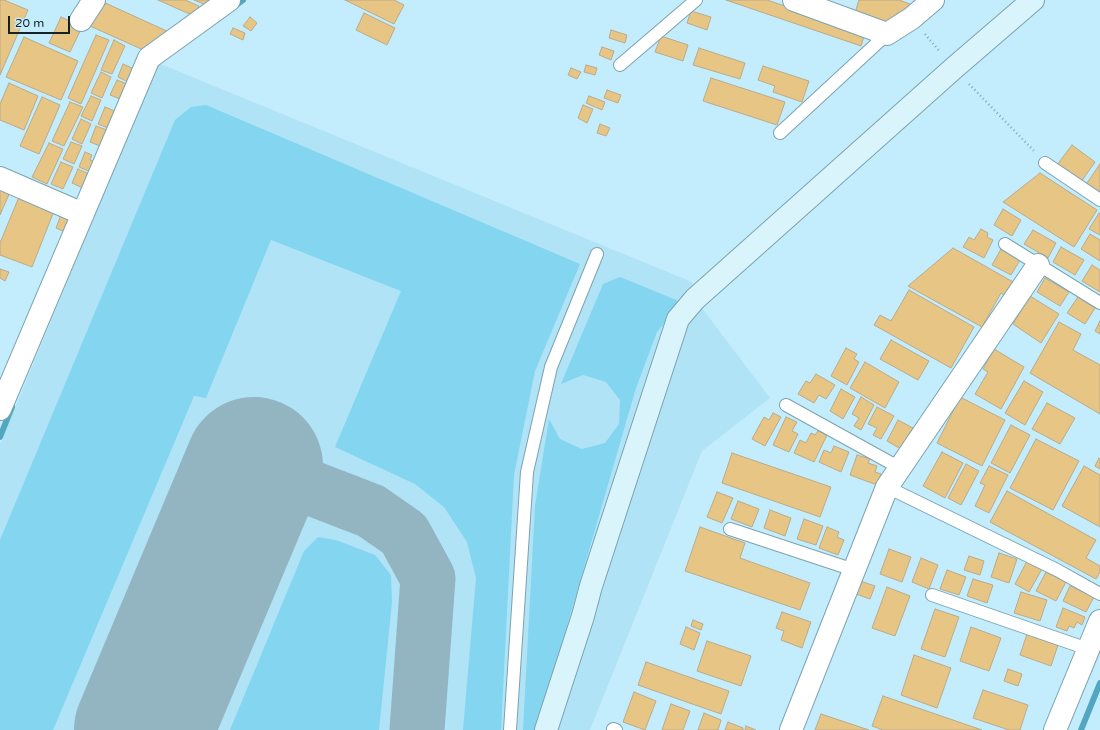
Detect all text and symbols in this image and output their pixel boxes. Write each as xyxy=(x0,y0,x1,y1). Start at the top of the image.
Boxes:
scale bar xyxy=(10,8,72,34)
text: 20 m xyxy=(15,16,44,30)

